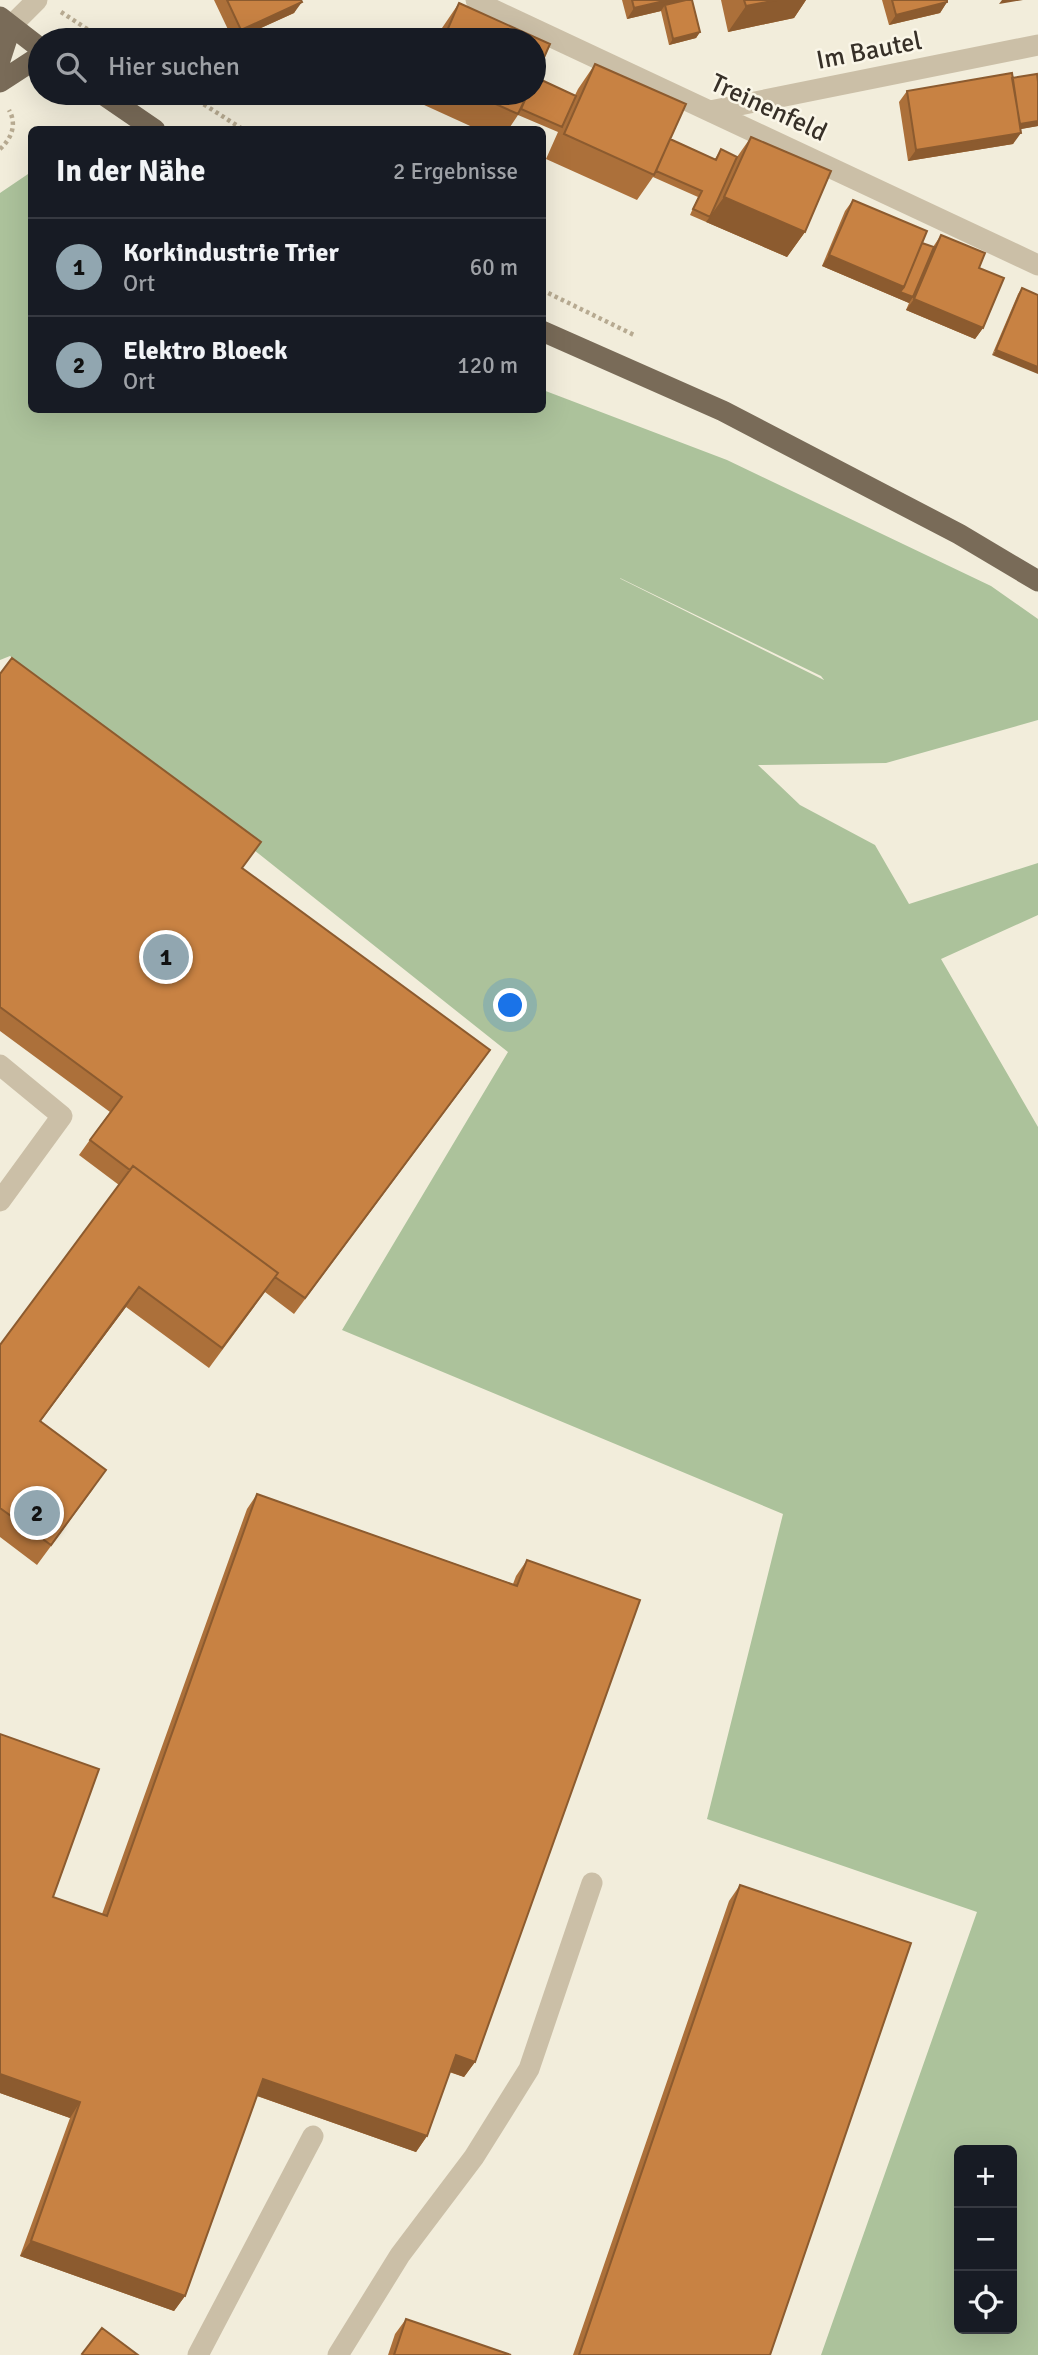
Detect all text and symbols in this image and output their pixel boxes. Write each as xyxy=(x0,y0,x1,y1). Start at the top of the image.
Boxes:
street label: Im Bautel xyxy=(814,25,925,77)
search box xyxy=(28,28,546,105)
icon: search xyxy=(52,48,90,86)
text: Hier suchen xyxy=(108,51,240,83)
street label: Treinenfeld xyxy=(705,67,832,149)
text: In der Nähe xyxy=(56,153,205,190)
text: 2 Ergebnisse xyxy=(393,157,518,186)
text: Korkindustrie Trier xyxy=(123,237,339,269)
text: 1 xyxy=(73,253,85,282)
text: 60 m xyxy=(470,253,518,282)
text: Ort xyxy=(123,269,155,298)
text: Elektro Bloeck xyxy=(123,335,288,367)
text: 2 xyxy=(73,351,85,380)
text: 120 m xyxy=(457,351,518,380)
text: Ort xyxy=(123,367,155,396)
pin: 1 xyxy=(143,931,189,983)
your location xyxy=(493,988,527,1022)
pin: 2 xyxy=(14,1487,60,1539)
map controls xyxy=(954,2145,1017,2334)
button: + xyxy=(954,2145,1017,2208)
button: − xyxy=(954,2208,1017,2271)
button: locate xyxy=(954,2271,1017,2334)

